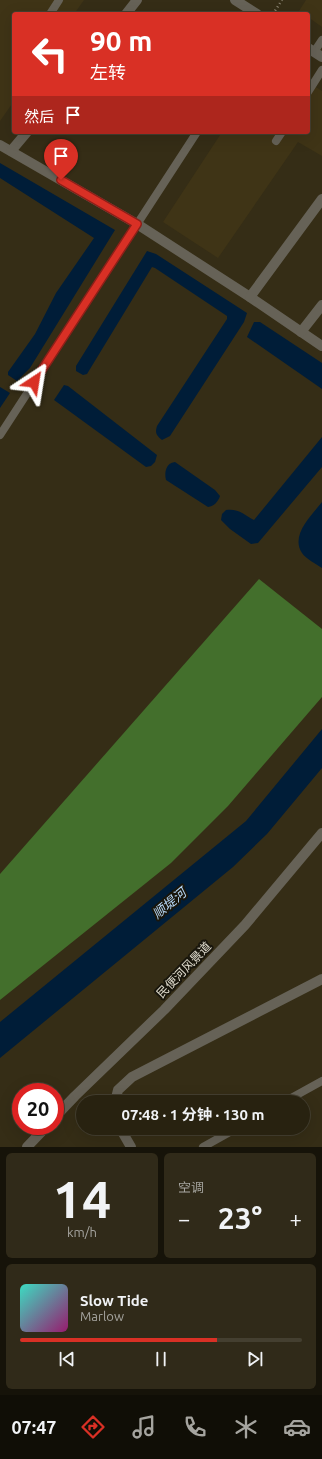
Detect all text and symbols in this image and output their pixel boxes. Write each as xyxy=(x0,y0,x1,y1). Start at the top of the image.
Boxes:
text: 90 m xyxy=(90,25,152,56)
icon: left xyxy=(24,28,76,80)
text: 左转 xyxy=(90,62,126,82)
icon: arrive xyxy=(62,104,84,126)
text: 然后 xyxy=(24,108,54,125)
pin xyxy=(44,139,78,180)
icon: arrive xyxy=(50,145,72,167)
position arrow xyxy=(13,361,55,403)
water label: 顺堤河 xyxy=(150,883,191,921)
street label: 民便河风景道 xyxy=(154,939,213,1000)
speed limit sign: 20 xyxy=(12,1083,64,1135)
text: 07:48 · 1 分钟 · 130 m xyxy=(121,1106,265,1123)
text: 14 xyxy=(53,1170,111,1228)
text: 空调 xyxy=(178,1180,204,1194)
text: 23° xyxy=(218,1201,262,1235)
text: − xyxy=(178,1206,190,1231)
text: + xyxy=(290,1206,302,1231)
text: km/h xyxy=(67,1225,97,1239)
text: Slow Tide xyxy=(80,1292,148,1309)
text: Marlow xyxy=(80,1309,124,1323)
icon: previous xyxy=(56,1348,78,1370)
icon: pause xyxy=(150,1348,172,1370)
icon: next xyxy=(244,1348,266,1370)
icon: directions xyxy=(79,1413,107,1441)
icon: music xyxy=(130,1413,158,1441)
icon: phone xyxy=(181,1413,209,1441)
icon: climate xyxy=(232,1413,260,1441)
icon: car xyxy=(283,1413,311,1441)
text: 07:47 xyxy=(11,1417,56,1437)

